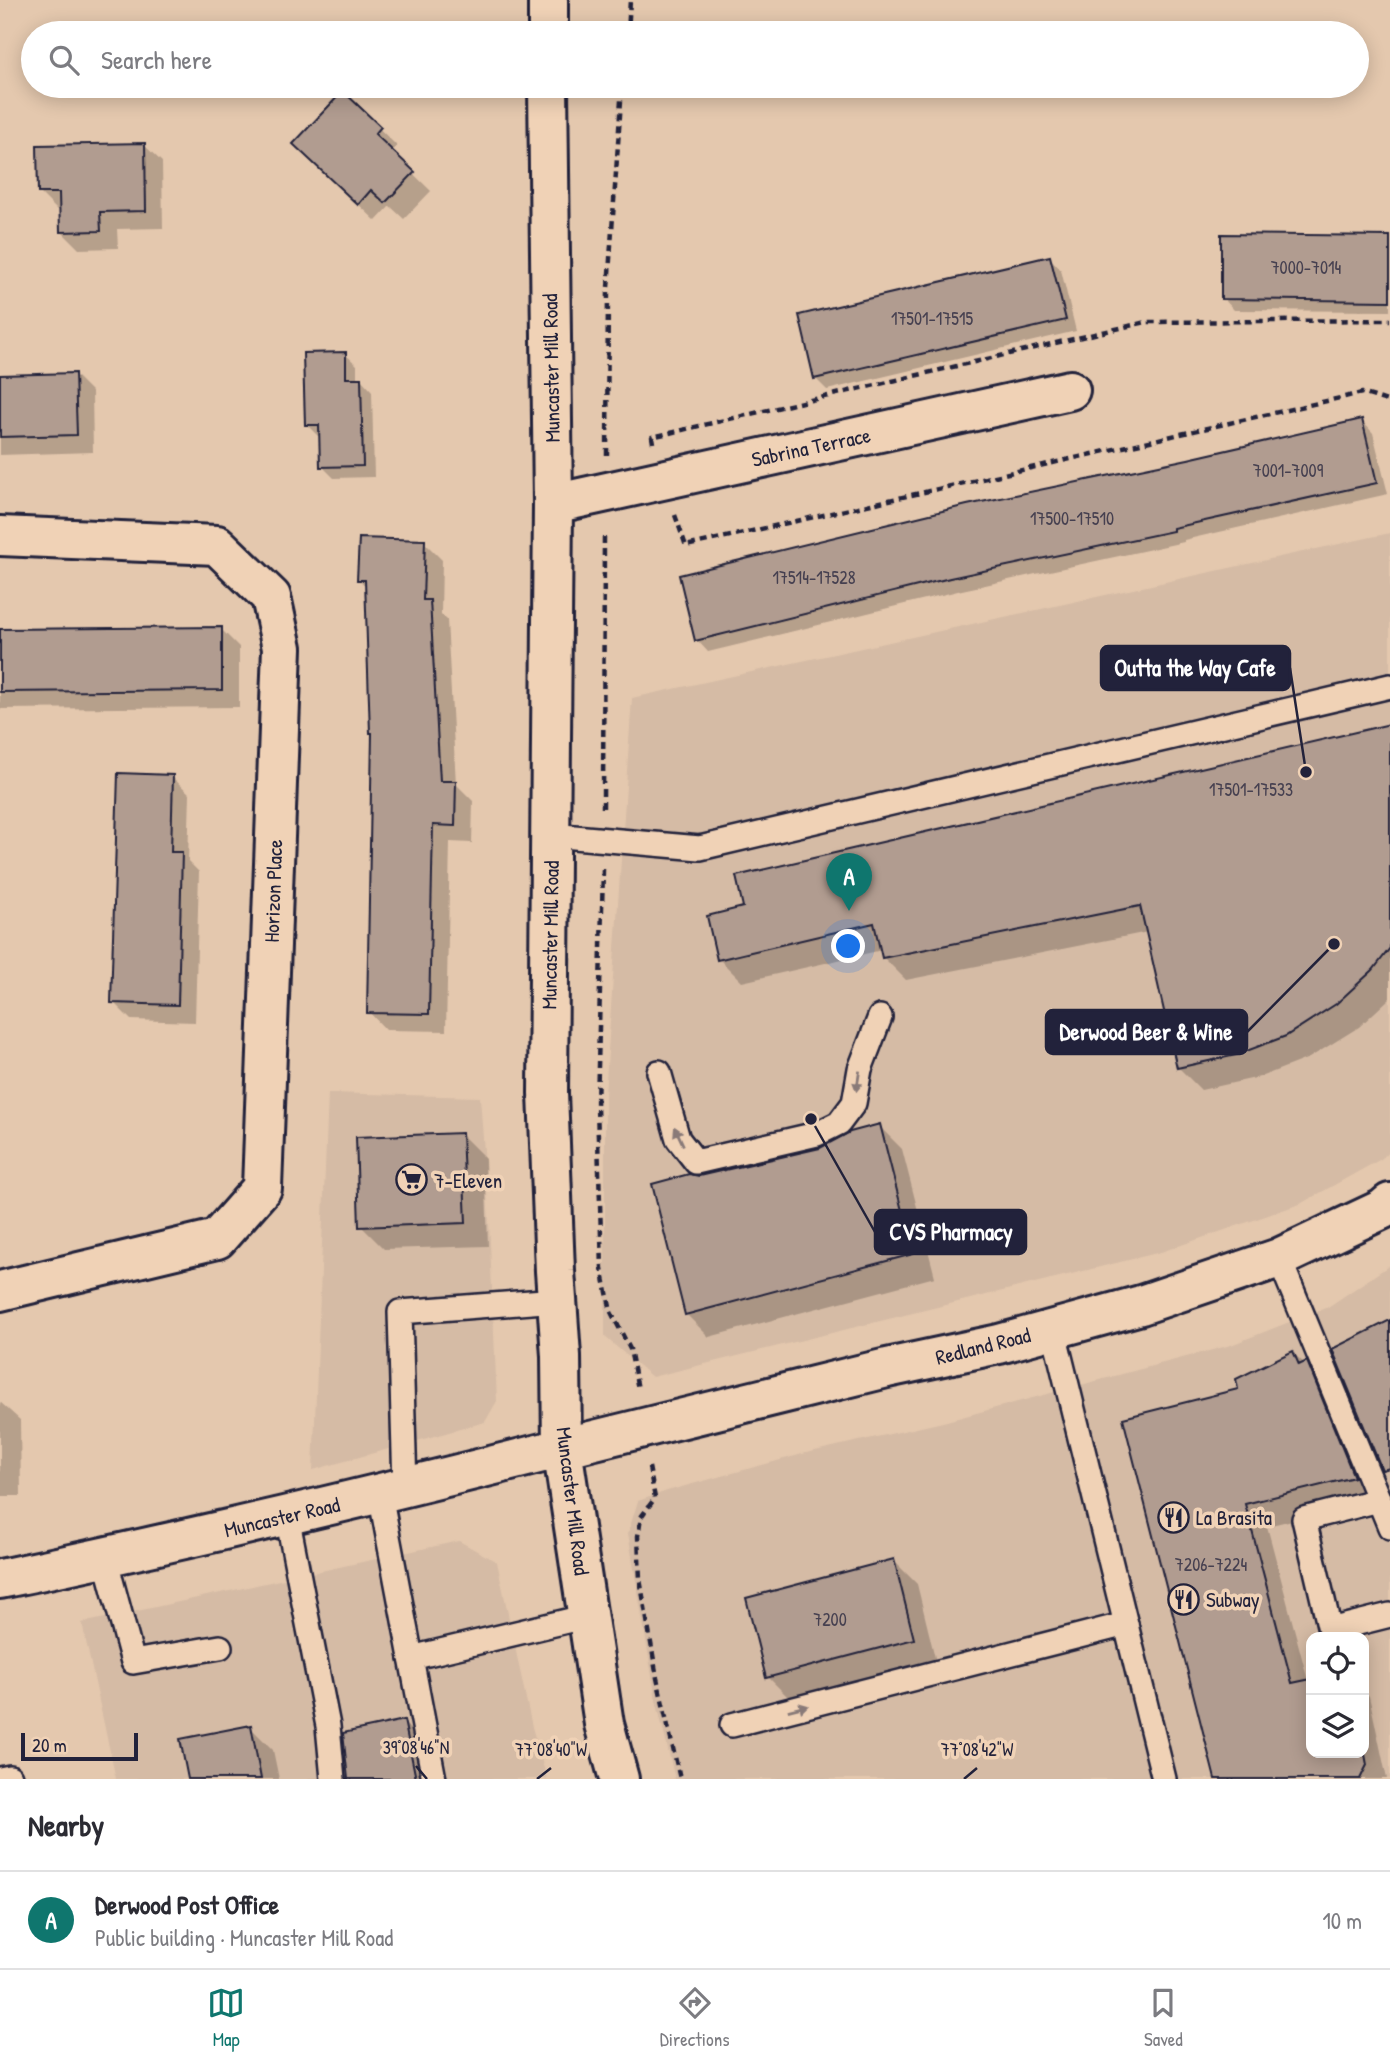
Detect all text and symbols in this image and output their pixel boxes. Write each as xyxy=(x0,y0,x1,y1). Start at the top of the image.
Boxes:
search box xyxy=(21,21,1369,98)
icon: search xyxy=(45,41,83,79)
text: Search here xyxy=(101,42,212,77)
house number: 7000-7014 xyxy=(1271,255,1342,280)
street label: Muncaster Mill Road xyxy=(535,293,567,443)
house number: 17501-17515 xyxy=(891,306,973,331)
street label: Sabrina Terrace xyxy=(749,420,873,474)
house number: 7001-7009 xyxy=(1253,458,1324,483)
house number: 17500-17510 xyxy=(1030,506,1114,531)
house number: 17514-17528 xyxy=(773,565,856,590)
callout: Outta the Way Cafe xyxy=(1101,646,1290,690)
text: Outta the Way Cafe xyxy=(1114,652,1277,684)
house number: 17501-17533 xyxy=(1209,777,1293,802)
street label: Horizon Place xyxy=(257,839,289,943)
pin: A xyxy=(826,853,872,911)
street label: Muncaster Mill Road xyxy=(534,860,566,1010)
your location xyxy=(831,929,865,963)
callout: Derwood Beer & Wine xyxy=(1046,1010,1247,1054)
text: Derwood Beer & Wine xyxy=(1060,1016,1233,1047)
one-way arrow xyxy=(852,1070,863,1092)
one-way arrow xyxy=(673,1125,685,1146)
supermarket icon: 7-Eleven xyxy=(394,1163,428,1197)
place label: 7-Eleven xyxy=(434,1166,502,1195)
callout: CVS Pharmacy xyxy=(875,1210,1026,1254)
text: CVS Pharmacy xyxy=(889,1216,1013,1248)
street label: Redland Road xyxy=(933,1320,1033,1372)
street label: Muncaster Mill Road xyxy=(550,1425,596,1577)
street label: Muncaster Road xyxy=(221,1490,343,1544)
restaurant icon: La Brasita xyxy=(1156,1500,1190,1534)
place label: La Brasita xyxy=(1196,1503,1272,1532)
house number: 7206-7224 xyxy=(1175,1552,1247,1577)
restaurant icon: Subway xyxy=(1166,1582,1200,1616)
place label: Subway xyxy=(1206,1585,1260,1614)
house number: 7200 xyxy=(813,1607,847,1632)
map controls xyxy=(1306,1632,1369,1758)
button: locate xyxy=(1306,1632,1369,1695)
button: layers xyxy=(1306,1695,1369,1758)
one-way arrow xyxy=(787,1702,809,1713)
scale bar xyxy=(21,1730,138,1762)
text: 20 m xyxy=(32,1732,67,1758)
text: 39°08'46"N xyxy=(383,1735,449,1760)
text: 77°08'40"W xyxy=(515,1737,587,1762)
text: 77°08'42"W xyxy=(941,1737,1013,1762)
text: Nearby xyxy=(28,1805,104,1845)
text: Derwood Post Office xyxy=(95,1887,279,1922)
text: A xyxy=(45,1905,57,1936)
text: 10 m xyxy=(1322,1905,1362,1936)
text: Public building · Muncaster Mill Road xyxy=(95,1922,393,1953)
tab: Map xyxy=(207,1984,245,2052)
tab: Directions xyxy=(660,1984,730,2052)
tab: Saved xyxy=(1144,1984,1183,2052)

